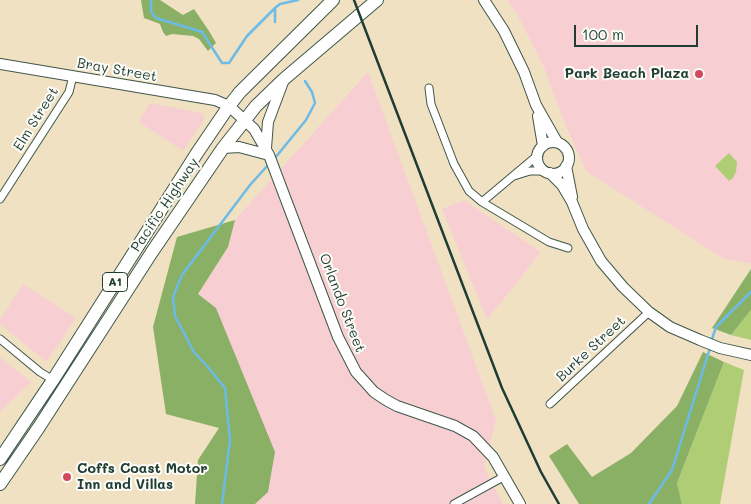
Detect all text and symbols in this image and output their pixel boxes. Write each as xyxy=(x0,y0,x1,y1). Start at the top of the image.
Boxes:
scale bar xyxy=(576,15,700,47)
text: 100 m xyxy=(582,24,624,44)
street label: Bray Street xyxy=(76,55,158,85)
place label: Park Beach Plaza xyxy=(565,66,689,82)
marker: Park Beach Plaza xyxy=(693,68,705,80)
street label: Elm Street xyxy=(10,84,62,154)
street label: Pacific Highway xyxy=(127,155,203,255)
street label: Orlando Street xyxy=(315,251,369,355)
road number: A1 xyxy=(102,272,128,292)
street label: Burke Street xyxy=(553,313,629,385)
place label: Coffs Coast Motor Inn and Villas xyxy=(77,461,208,494)
marker: Coffs Coast Motor Inn and Villas xyxy=(61,471,73,483)

